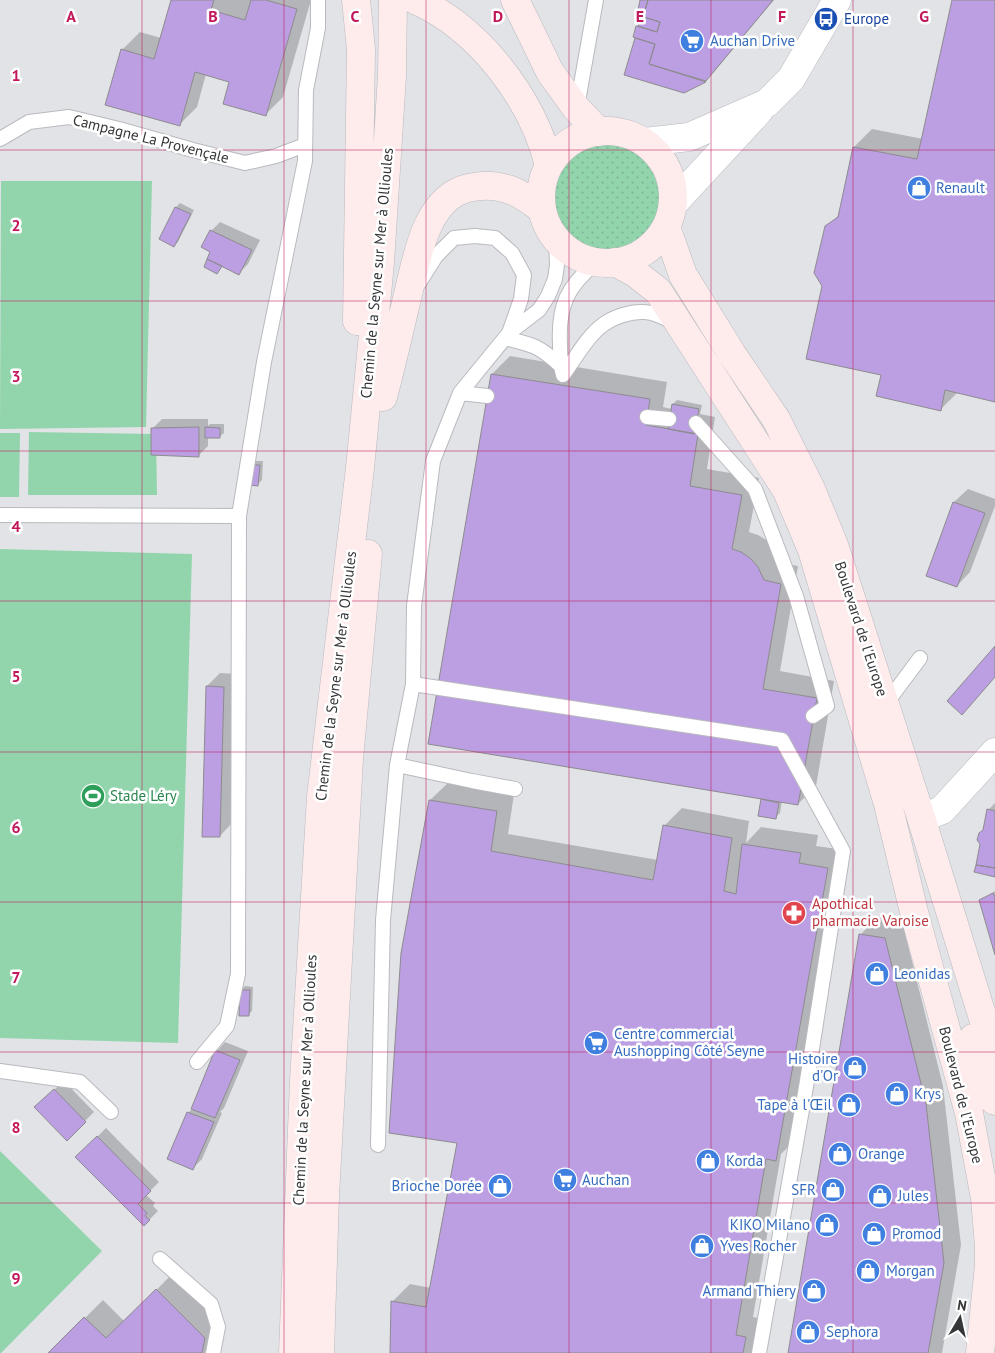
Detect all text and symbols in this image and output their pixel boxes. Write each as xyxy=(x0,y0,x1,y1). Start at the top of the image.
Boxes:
text: A xyxy=(66,6,76,26)
text: B xyxy=(208,6,218,26)
text: C xyxy=(351,6,360,26)
text: D xyxy=(493,6,503,26)
text: E xyxy=(636,6,644,26)
text: F xyxy=(778,6,786,26)
bus stop icon: Europe xyxy=(813,6,839,32)
text: G xyxy=(919,6,929,26)
place label: Europe xyxy=(844,9,889,28)
supermarket icon: Auchan Drive xyxy=(679,28,705,54)
place label: Auchan Drive xyxy=(710,31,795,50)
text: 1 xyxy=(11,65,21,85)
street label: Campagne La Provençale xyxy=(71,110,231,167)
street label: Chemin de la Seyne sur Mer à Ollioules xyxy=(356,147,397,399)
shop icon: Renault xyxy=(906,175,932,201)
place label: Renault xyxy=(936,178,985,197)
text: 2 xyxy=(11,215,21,235)
text: 3 xyxy=(11,366,21,386)
text: 4 xyxy=(11,516,21,536)
street label: Chemin de la Seyne sur Mer à Ollioules xyxy=(311,550,360,802)
street label: Boulevard de l'Europe xyxy=(831,559,892,699)
text: 5 xyxy=(11,666,21,686)
sports icon: Stade Léry xyxy=(80,783,106,809)
place label: Stade Léry xyxy=(110,786,177,805)
text: 6 xyxy=(11,817,21,837)
place label: Apothical pharmacie Varoise xyxy=(812,894,929,930)
pharmacy icon: Apothical pharmacie Varoise xyxy=(781,900,807,926)
street label: Chemin de la Seyne sur Mer à Ollioules xyxy=(288,954,321,1206)
shop icon: Leonidas xyxy=(864,961,890,987)
place label: Leonidas xyxy=(894,964,950,983)
text: 7 xyxy=(11,967,21,987)
place label: Centre commercial Aushopping Côté Seyne xyxy=(614,1024,765,1060)
street label: Boulevard de l'Europe xyxy=(935,1024,988,1165)
supermarket icon: Centre commercial Aushopping Côté Seyne xyxy=(583,1030,609,1056)
place label: Histoire d'Or xyxy=(788,1049,838,1085)
shop icon: Histoire d'Or xyxy=(842,1055,868,1081)
shop icon: Krys xyxy=(884,1081,910,1107)
place label: Krys xyxy=(914,1084,941,1103)
shop icon: Tape à l'Œil xyxy=(836,1092,862,1118)
place label: Tape à l'Œil xyxy=(757,1095,833,1114)
text: 8 xyxy=(11,1117,21,1137)
shop icon: Orange xyxy=(827,1141,853,1167)
place label: Orange xyxy=(858,1144,905,1163)
shop icon: Korda xyxy=(695,1148,721,1174)
place label: Korda xyxy=(726,1151,763,1170)
supermarket icon: Auchan xyxy=(552,1167,578,1193)
place label: Auchan xyxy=(582,1170,629,1189)
shop icon: Brioche Dorée xyxy=(487,1173,513,1199)
place label: Brioche Dorée xyxy=(391,1176,482,1195)
shop icon: SFR xyxy=(820,1177,846,1203)
place label: SFR xyxy=(791,1180,816,1199)
shop icon: Jules xyxy=(867,1183,893,1209)
place label: Jules xyxy=(897,1186,929,1205)
shop icon: KIKO Milano xyxy=(814,1212,840,1238)
place label: KIKO Milano xyxy=(730,1215,810,1234)
shop icon: Promod xyxy=(861,1221,887,1247)
place label: Promod xyxy=(892,1224,941,1243)
shop icon: Yves Rocher xyxy=(689,1233,715,1259)
place label: Yves Rocher xyxy=(720,1236,797,1255)
shop icon: Morgan xyxy=(855,1258,881,1284)
place label: Morgan xyxy=(886,1261,935,1280)
text: 9 xyxy=(11,1268,21,1288)
shop icon: Armand Thiery xyxy=(801,1278,827,1304)
place label: Armand Thiery xyxy=(702,1281,796,1300)
north arrow xyxy=(935,1293,985,1343)
text: N xyxy=(956,1296,968,1315)
shop icon: Sephora xyxy=(795,1319,821,1345)
place label: Sephora xyxy=(826,1322,879,1341)

